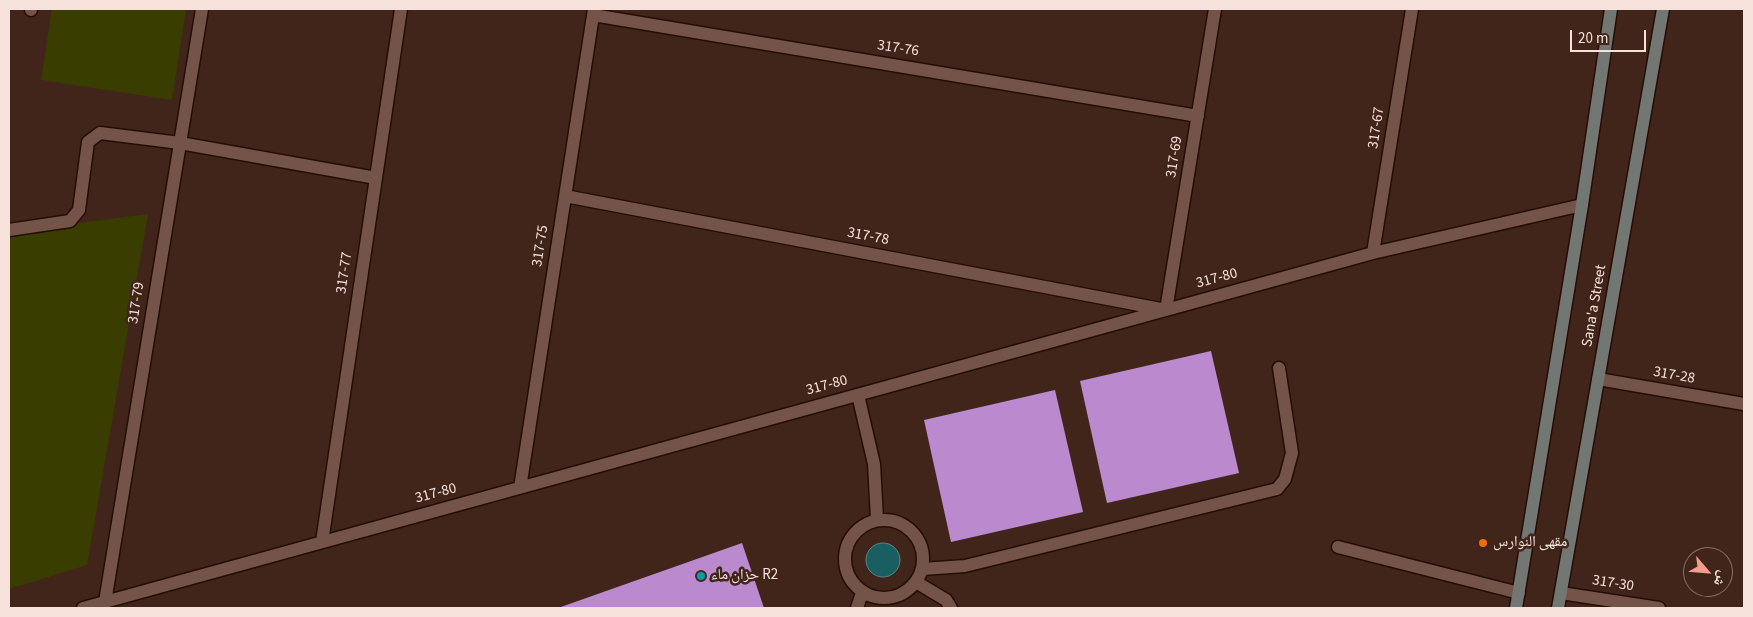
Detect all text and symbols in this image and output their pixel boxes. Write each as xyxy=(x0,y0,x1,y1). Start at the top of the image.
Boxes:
scale bar xyxy=(1573,20,1649,52)
text: 20 m xyxy=(1578,28,1608,49)
street label: 317-76 xyxy=(876,37,920,61)
street label: 317-67 xyxy=(1365,106,1389,150)
street label: 317-69 xyxy=(1163,135,1187,179)
street label: 317-75 xyxy=(529,224,553,268)
street label: 317-78 xyxy=(846,224,890,250)
street label: 317-77 xyxy=(333,251,357,295)
street label: Sana'a Street xyxy=(1579,263,1611,349)
street label: 317-80 xyxy=(1194,265,1240,293)
street label: 317-79 xyxy=(125,281,149,325)
street label: 317-28 xyxy=(1652,363,1696,389)
street label: 317-80 xyxy=(804,372,850,400)
street label: 317-80 xyxy=(413,480,459,508)
place label: مقهى النوارس xyxy=(1493,534,1567,552)
marker: مقهى النوارس xyxy=(1477,537,1489,549)
north arrow xyxy=(1683,547,1733,597)
place label: حزان ماء R2 xyxy=(711,567,778,585)
text: ش xyxy=(1708,567,1733,590)
marker: حزان ماء R2 xyxy=(695,570,707,582)
street label: 317-30 xyxy=(1591,572,1635,596)

